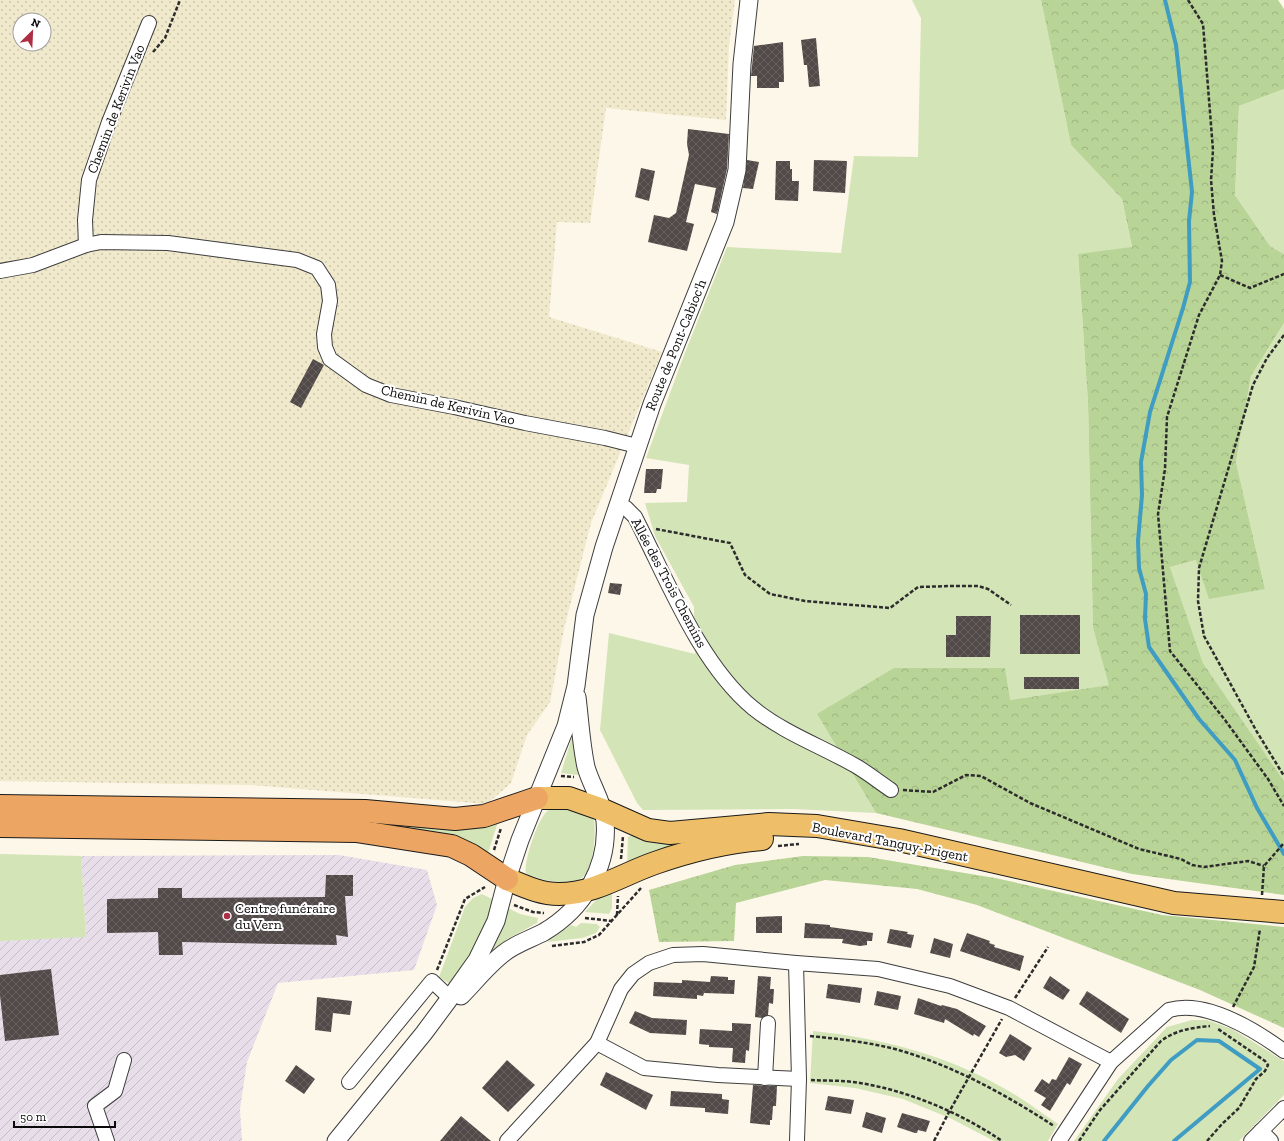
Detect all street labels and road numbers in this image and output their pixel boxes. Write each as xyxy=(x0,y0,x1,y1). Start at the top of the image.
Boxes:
street label: Chemin de Kerivin Vao xyxy=(84,42,148,176)
street label: Route de Pont-Cabioc'h xyxy=(642,277,710,413)
street label: Chemin de Kerivin Vao xyxy=(379,381,517,429)
street label: Allée des Trois Chemins xyxy=(628,515,710,651)
street label: Boulevard Tanguy-Prigent xyxy=(810,818,970,866)

